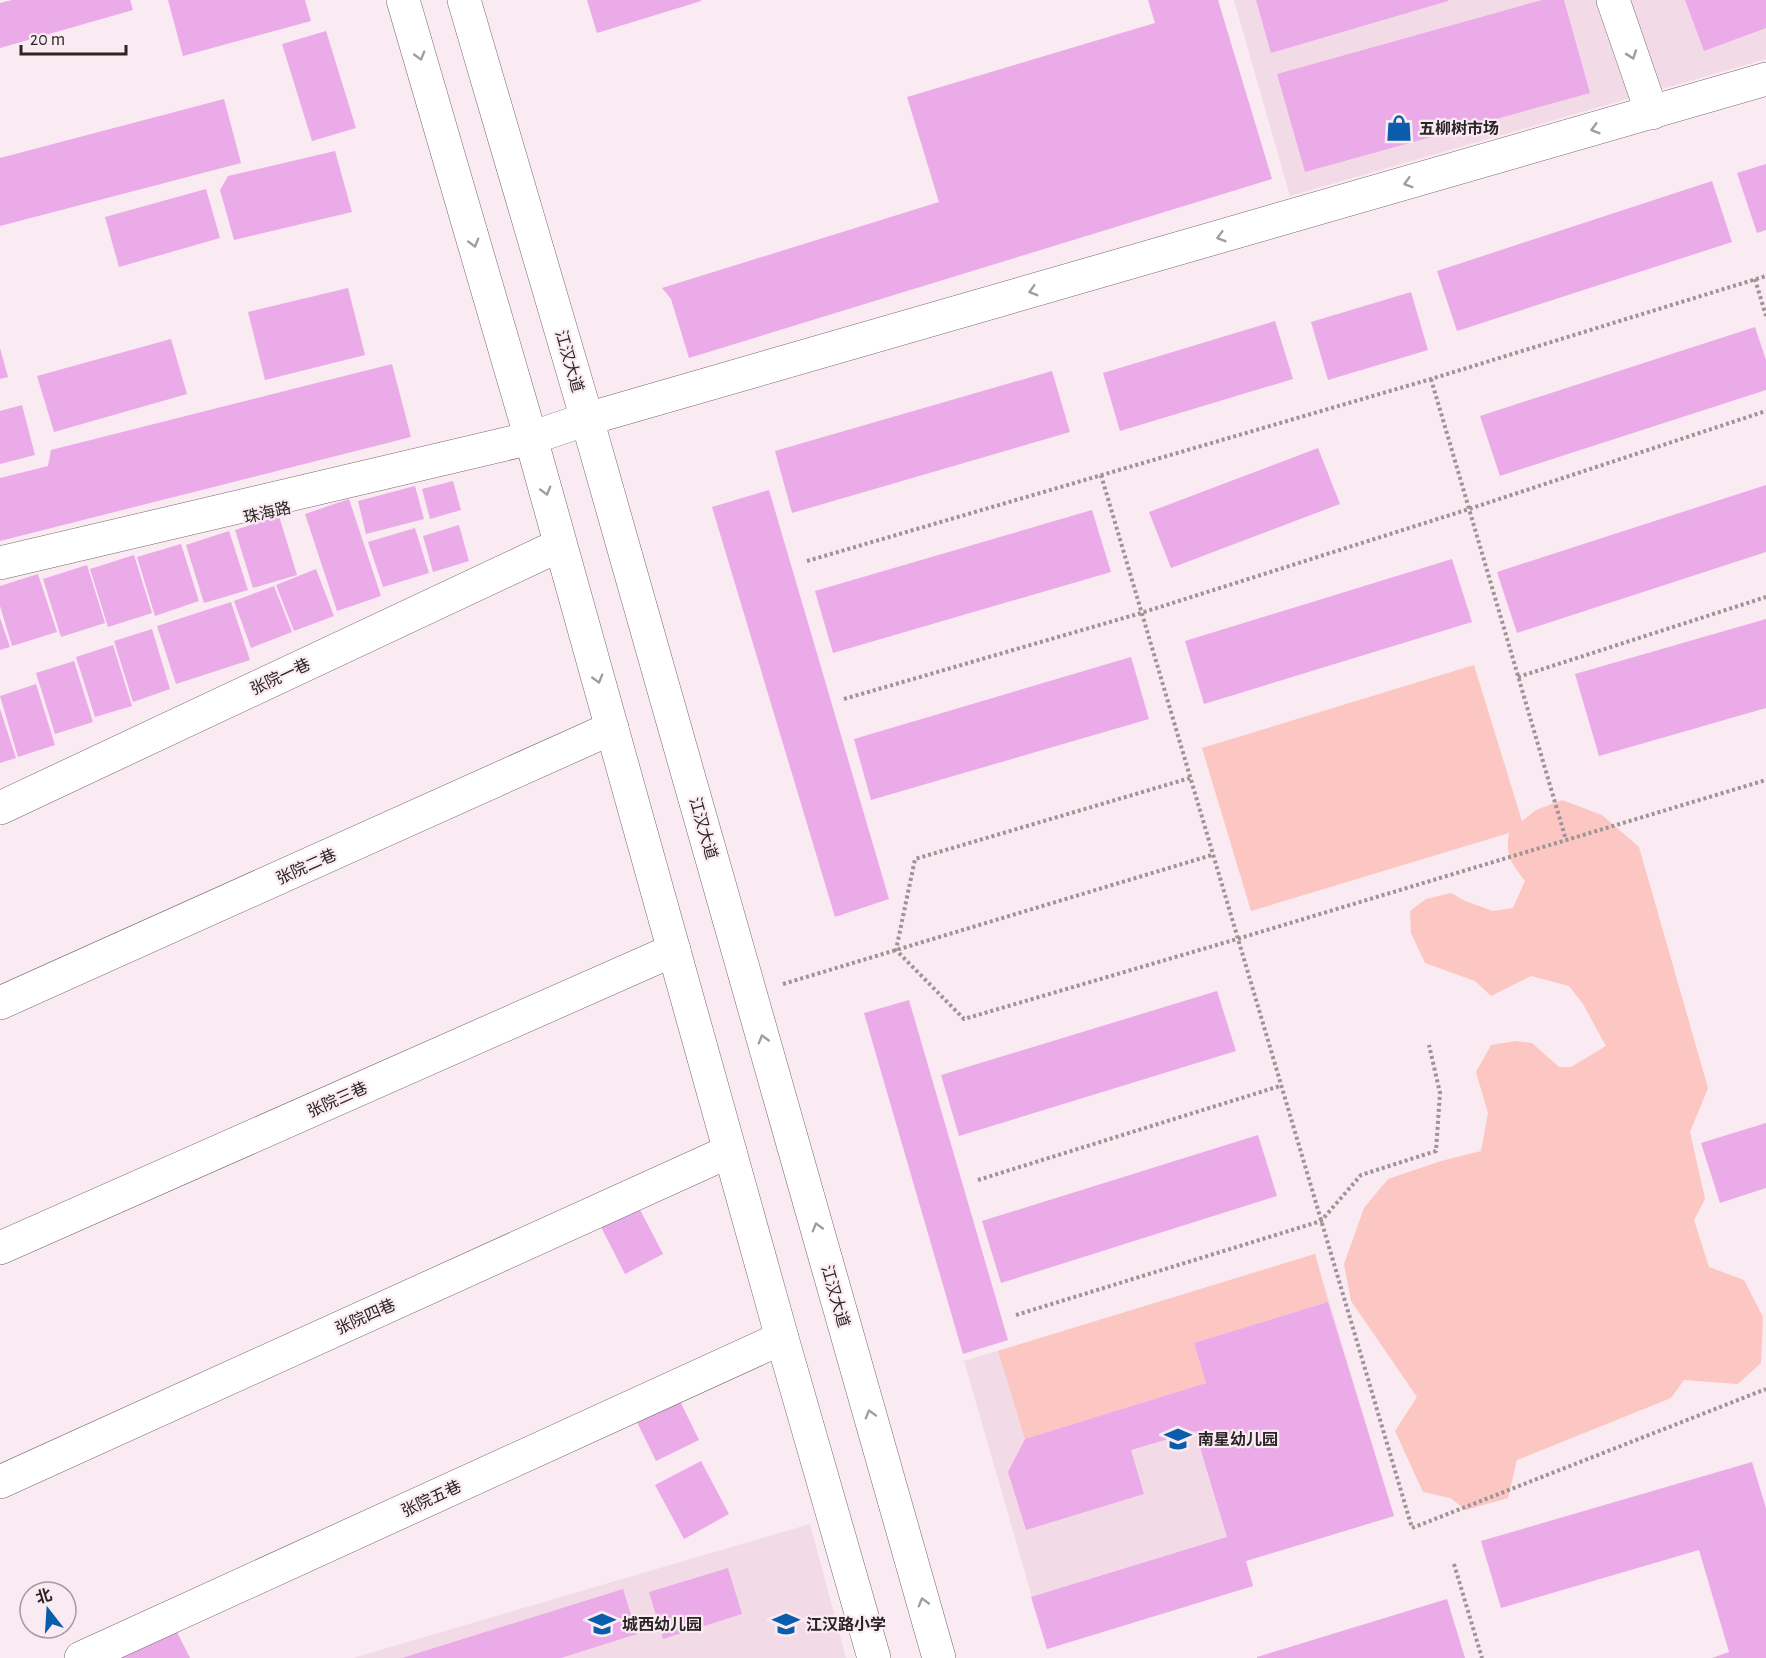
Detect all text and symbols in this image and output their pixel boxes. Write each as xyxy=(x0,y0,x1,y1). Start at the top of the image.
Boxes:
scale bar xyxy=(21,18,126,56)
text: 20 m xyxy=(30,31,65,49)
one-way arrow xyxy=(1624,49,1637,60)
one-way arrow xyxy=(413,50,425,61)
shop icon: 五柳树市场 xyxy=(1384,113,1414,143)
place label: 五柳树市场 xyxy=(1419,119,1499,137)
one-way arrow xyxy=(1590,122,1601,134)
one-way arrow xyxy=(1403,176,1414,188)
one-way arrow xyxy=(1216,230,1226,242)
one-way arrow xyxy=(467,237,479,248)
one-way arrow xyxy=(1028,284,1039,296)
street label: 江汉大道 xyxy=(553,328,587,394)
one-way arrow xyxy=(538,486,551,496)
street label: 珠海路 xyxy=(242,499,292,526)
street label: 张院一巷 xyxy=(248,655,313,698)
one-way arrow xyxy=(591,673,603,684)
street label: 江汉大道 xyxy=(687,795,721,861)
street label: 张院二巷 xyxy=(274,846,339,887)
one-way arrow xyxy=(758,1034,770,1045)
street label: 张院三巷 xyxy=(305,1079,370,1120)
one-way arrow xyxy=(811,1222,824,1232)
street label: 江汉大道 xyxy=(819,1263,853,1329)
street label: 张院四巷 xyxy=(333,1296,398,1337)
one-way arrow xyxy=(865,1409,877,1420)
school or university icon: 南星幼儿园 xyxy=(1163,1424,1193,1454)
place label: 南星幼儿园 xyxy=(1198,1430,1278,1448)
street label: 张院五巷 xyxy=(399,1477,464,1520)
north arrow xyxy=(18,1580,78,1640)
text: 北 xyxy=(34,1586,54,1607)
one-way arrow xyxy=(918,1597,930,1608)
school or university icon: 城西幼儿园 xyxy=(587,1609,617,1639)
school or university icon: 江汉路小学 xyxy=(771,1609,801,1639)
place label: 城西幼儿园 xyxy=(622,1615,702,1633)
place label: 江汉路小学 xyxy=(806,1616,886,1633)

